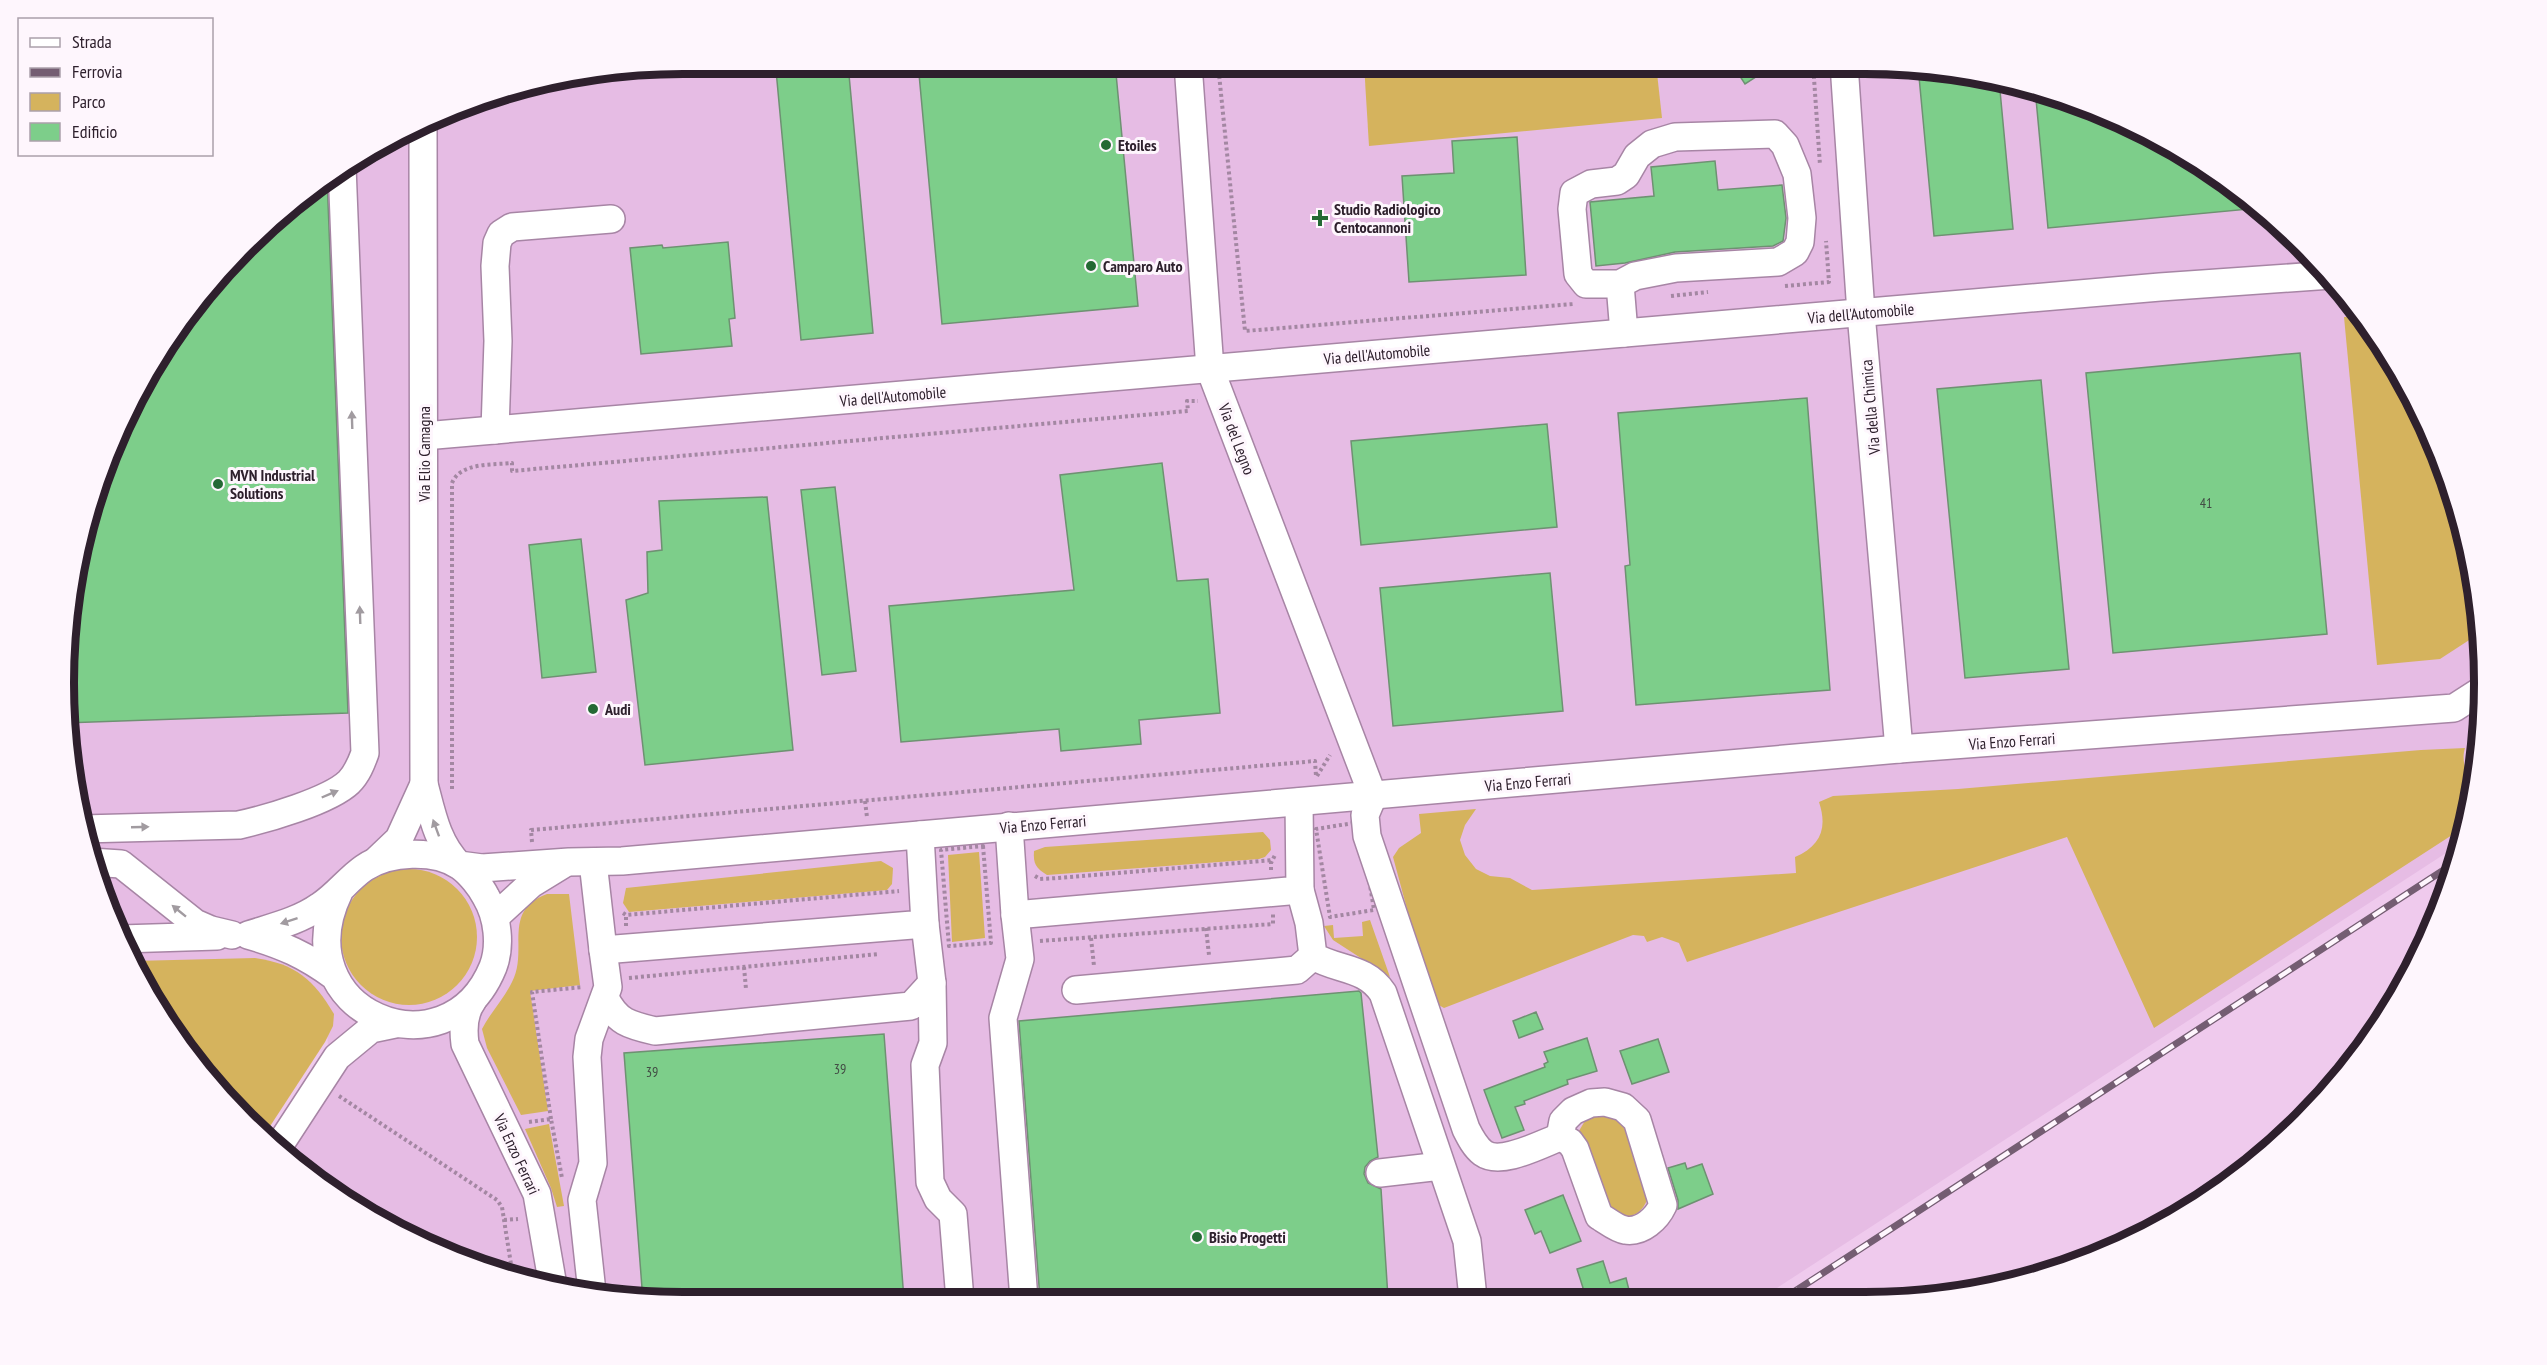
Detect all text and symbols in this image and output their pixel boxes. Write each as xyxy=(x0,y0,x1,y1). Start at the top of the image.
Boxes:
legend xyxy=(18,18,213,156)
text: Strada xyxy=(72,30,112,53)
text: Ferrovia xyxy=(72,60,122,83)
text: Parco xyxy=(72,90,106,113)
text: Edificio xyxy=(72,120,118,143)
place label: Etoiles xyxy=(1118,135,1157,155)
marker: Etoiles xyxy=(1099,138,1113,152)
place label: Studio Radiologico Centocannoni xyxy=(1334,199,1441,237)
marker: Studio Radiologico Centocannoni xyxy=(1311,209,1329,227)
place label: Camparo Auto xyxy=(1103,256,1183,276)
marker: Camparo Auto xyxy=(1084,259,1098,273)
street label: Via dell'Automobile xyxy=(1806,298,1915,328)
street label: Via dell'Automobile xyxy=(1322,339,1431,369)
street label: Via della Chimica xyxy=(1856,359,1884,456)
street label: Via dell'Automobile xyxy=(838,381,947,411)
street label: Via del Legno xyxy=(1214,400,1260,477)
street label: Via Elio Camagna xyxy=(414,406,434,503)
one-way arrow xyxy=(348,410,357,429)
place label: MVN Industrial Solutions xyxy=(230,465,315,503)
marker: MVN Industrial Solutions xyxy=(211,477,225,491)
house number: 41 xyxy=(2200,494,2212,512)
one-way arrow xyxy=(355,605,364,624)
place label: Audi xyxy=(604,699,631,719)
marker: Audi xyxy=(586,702,600,716)
street label: Via Enzo Ferrari xyxy=(1967,728,2056,754)
street label: Via Enzo Ferrari xyxy=(1483,768,1572,796)
one-way arrow xyxy=(321,789,339,799)
street label: Via Enzo Ferrari xyxy=(998,810,1087,838)
one-way arrow xyxy=(431,818,441,836)
one-way arrow xyxy=(131,823,150,832)
one-way arrow xyxy=(172,906,187,918)
one-way arrow xyxy=(280,917,298,927)
house number: 39 xyxy=(834,1060,846,1078)
house number: 39 xyxy=(646,1063,658,1081)
street label: Via Enzo Ferrari xyxy=(489,1110,544,1198)
place label: Bisio Progetti xyxy=(1209,1227,1286,1247)
marker: Bisio Progetti xyxy=(1190,1230,1204,1244)

